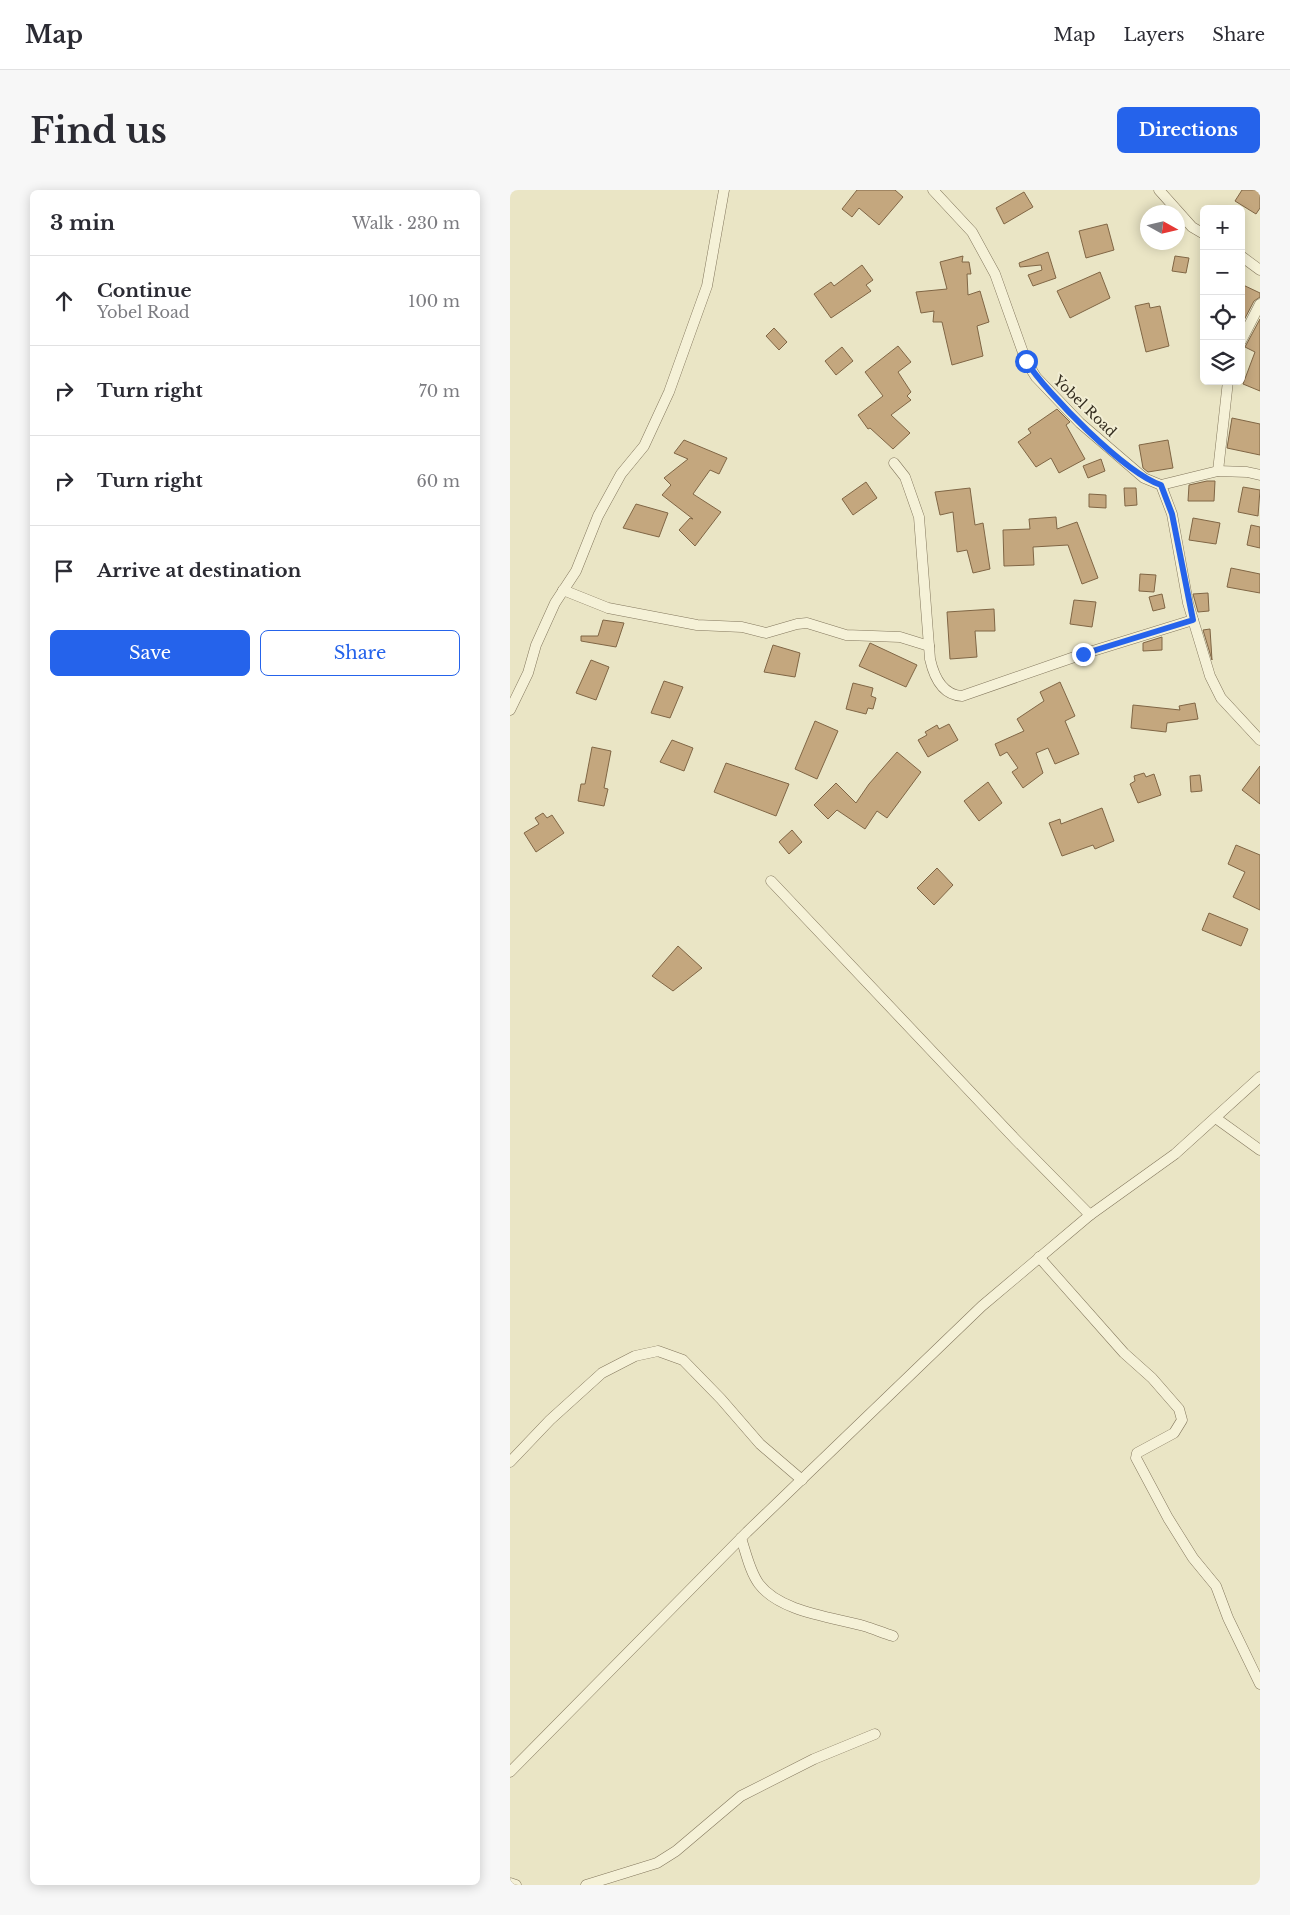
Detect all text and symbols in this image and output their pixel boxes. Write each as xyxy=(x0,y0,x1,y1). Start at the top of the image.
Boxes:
text: Map xyxy=(25,20,83,49)
text: Map xyxy=(1054,24,1095,46)
text: Layers xyxy=(1123,24,1184,46)
text: Share xyxy=(1212,24,1265,46)
button: Directions xyxy=(1117,107,1260,153)
text: Find us xyxy=(30,109,167,152)
north arrow xyxy=(1140,205,1185,250)
map controls xyxy=(1200,205,1245,385)
button: + xyxy=(1200,205,1245,250)
text: 3 min xyxy=(50,210,115,236)
text: Walk · 230 m xyxy=(352,213,460,233)
button: − xyxy=(1200,250,1245,295)
text: Continue xyxy=(97,279,192,302)
icon: ahead xyxy=(50,287,78,315)
text: 100 m xyxy=(408,291,460,311)
button: locate xyxy=(1200,295,1245,340)
text: Yobel Road xyxy=(97,302,190,322)
button: layers xyxy=(1200,340,1245,385)
route start xyxy=(1015,350,1038,373)
street label: Yobel Road xyxy=(1049,371,1121,441)
icon: right xyxy=(50,377,78,405)
text: Turn right xyxy=(97,379,203,402)
text: 70 m xyxy=(419,381,460,401)
icon: right xyxy=(50,467,78,495)
text: Turn right xyxy=(97,469,203,492)
text: 60 m xyxy=(417,471,460,491)
icon: arrive xyxy=(50,557,78,585)
text: Arrive at destination xyxy=(97,559,301,582)
button: Save xyxy=(50,630,250,676)
button: Share xyxy=(260,630,460,676)
route end xyxy=(1072,643,1095,666)

